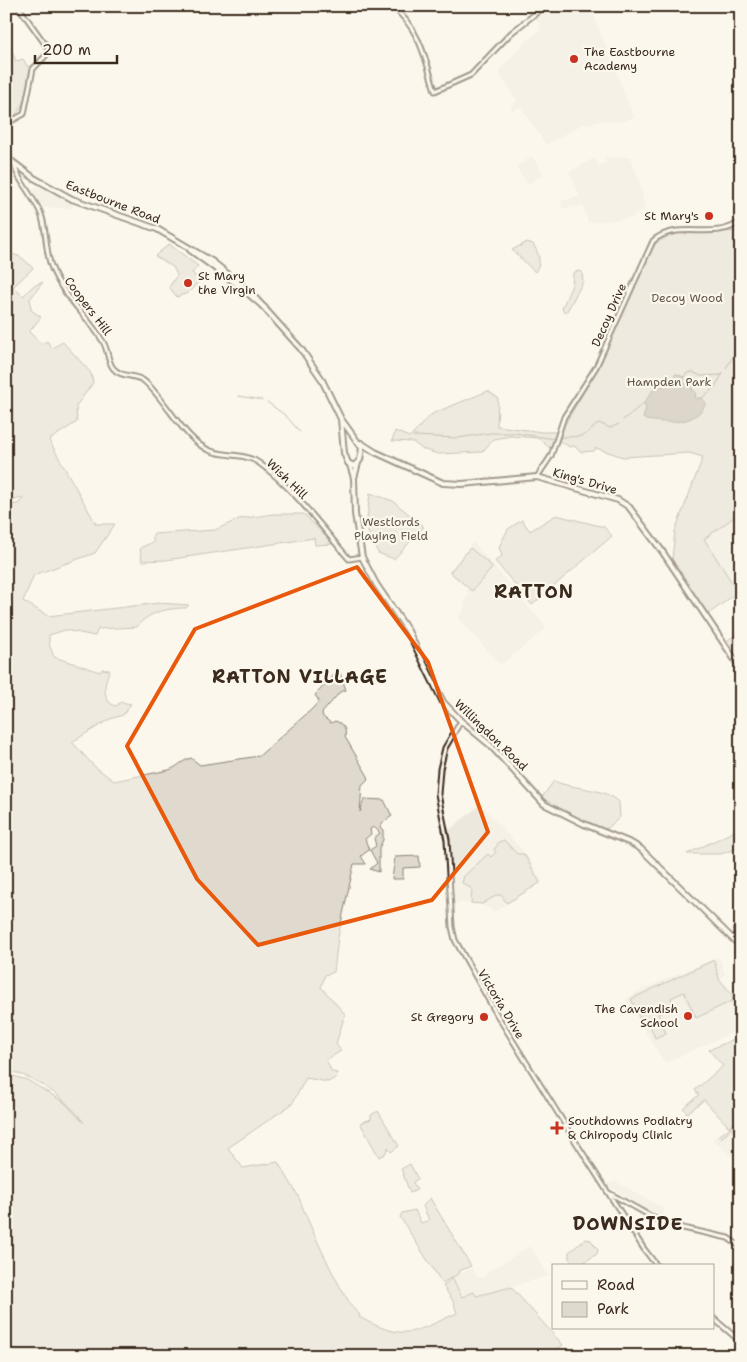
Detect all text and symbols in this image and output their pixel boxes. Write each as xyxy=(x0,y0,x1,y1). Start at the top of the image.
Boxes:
scale bar xyxy=(35,32,118,64)
text: 200 m xyxy=(42,40,91,60)
place label: The Eastbourne Academy xyxy=(584,44,675,74)
marker: The Eastbourne Academy xyxy=(568,53,580,65)
street label: Eastbourne Road xyxy=(63,177,163,228)
place label: St Mary's xyxy=(644,208,699,224)
marker: St Mary's xyxy=(703,210,715,222)
place label: St Mary the Virgin xyxy=(198,268,256,298)
street label: Coopers Hill xyxy=(61,274,115,339)
marker: St Mary the Virgin xyxy=(182,277,194,289)
street label: Decoy Drive xyxy=(588,281,630,349)
park label: Decoy Wood xyxy=(651,290,723,306)
park label: Hampden Park xyxy=(627,374,711,390)
street label: Wish Hill xyxy=(263,455,311,503)
street label: King's Drive xyxy=(551,464,619,498)
park label: Westlords Playing Field xyxy=(354,514,428,544)
district label: RATTON xyxy=(494,580,574,604)
district label: RATTON VILLAGE xyxy=(212,665,388,689)
street label: Willingdon Road xyxy=(451,696,531,774)
street label: Victoria Drive xyxy=(474,966,528,1042)
place label: The Cavendish School xyxy=(594,1001,678,1031)
place label: St Gregory xyxy=(411,1009,474,1025)
marker: The Cavendish School xyxy=(682,1010,694,1022)
marker: St Gregory xyxy=(478,1011,490,1023)
place label: Southdowns Podiatry & Chiropody Clinic xyxy=(568,1113,693,1143)
marker: Southdowns Podiatry & Chiropody Clinic xyxy=(550,1121,564,1135)
district label: DOWNSIDE xyxy=(573,1212,683,1236)
legend xyxy=(552,1264,714,1330)
text: Road xyxy=(597,1275,635,1295)
text: Park xyxy=(597,1299,629,1319)

